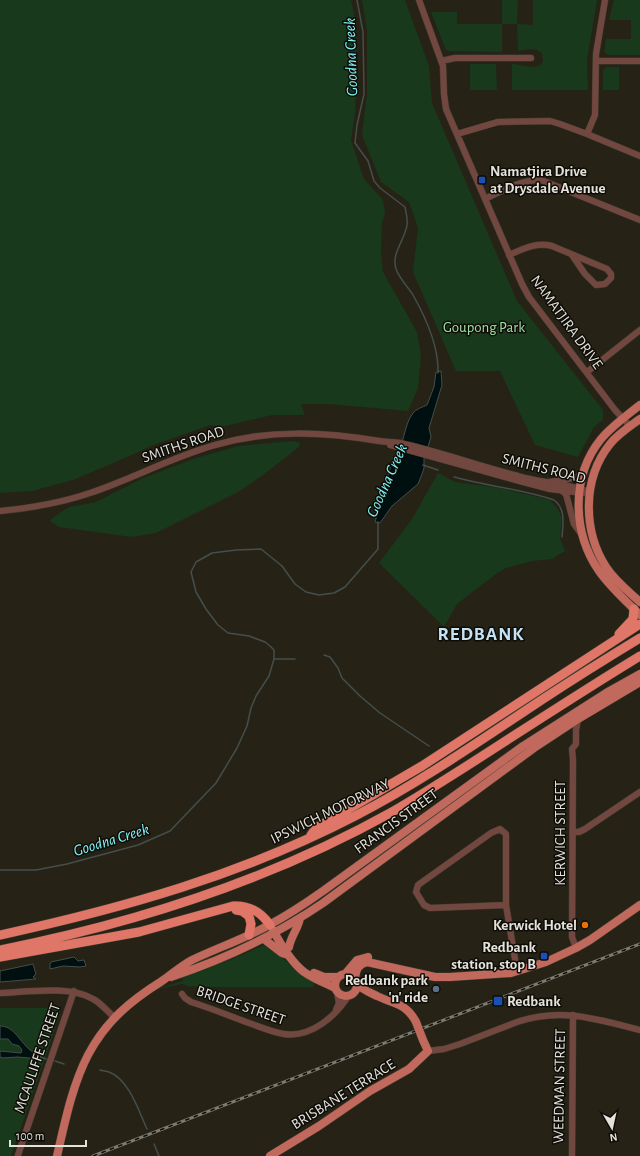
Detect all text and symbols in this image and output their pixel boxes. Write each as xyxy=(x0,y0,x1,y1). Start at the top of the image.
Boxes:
water label: Goodna Creek xyxy=(342,18,360,96)
place label: Namatjira Drive at Drysdale Avenue xyxy=(490,164,606,196)
marker: Namatjira Drive at Drysdale Avenue xyxy=(477,175,487,185)
street label: NAMATJIRA DRIVE xyxy=(528,273,605,372)
park label: Goupong Park xyxy=(443,320,525,335)
street label: SMITHS ROAD xyxy=(140,423,226,466)
water label: Goodna Creek xyxy=(364,441,410,519)
street label: SMITHS ROAD xyxy=(500,451,588,486)
district label: REDBANK xyxy=(438,625,524,644)
street label: IPSWICH MOTORWAY xyxy=(268,776,392,847)
street label: KERWICH STREET xyxy=(553,780,568,886)
street label: FRANCIS STREET xyxy=(352,786,441,857)
water label: Goodna Creek xyxy=(72,821,151,859)
place label: Kerwick Hotel xyxy=(493,918,577,933)
marker: Kerwick Hotel xyxy=(580,920,590,930)
place label: Redbank station, stop B xyxy=(451,940,537,972)
marker: Redbank station, stop B xyxy=(539,951,549,961)
place label: Redbank park 'n' ride xyxy=(345,973,429,1005)
street label: BRIDGE STREET xyxy=(194,983,288,1028)
marker: Redbank park 'n' ride xyxy=(431,984,441,994)
place label: Redbank xyxy=(507,994,561,1009)
marker: Redbank xyxy=(492,995,504,1007)
street label: MCAULIFFE STREET xyxy=(12,1001,63,1115)
street label: WEEDMAN STREET xyxy=(551,1028,568,1144)
street label: BRISBANE TERRACE xyxy=(289,1057,398,1132)
north arrow xyxy=(592,1108,632,1148)
scale bar xyxy=(10,1122,86,1148)
text: 100 m xyxy=(16,1130,44,1142)
text: N xyxy=(609,1131,618,1143)

